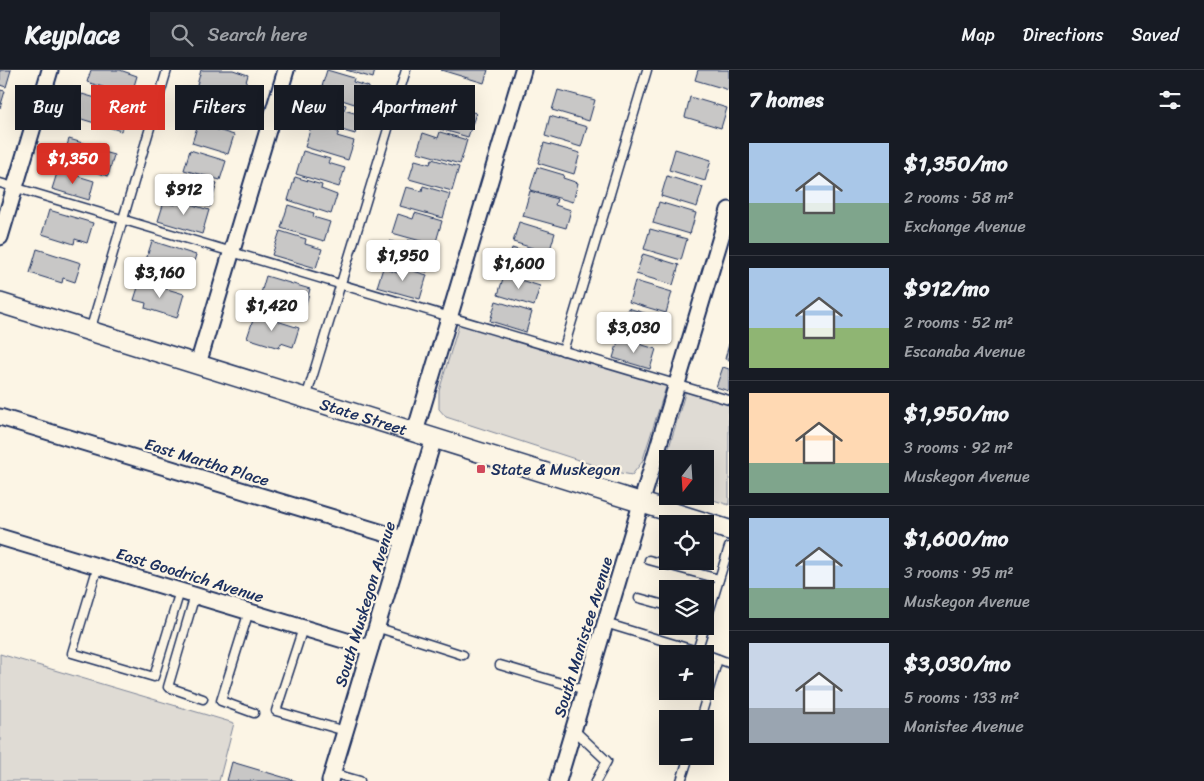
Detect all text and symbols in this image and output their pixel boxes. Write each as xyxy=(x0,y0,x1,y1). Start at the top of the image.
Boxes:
search box xyxy=(150,12,500,57)
text: Keyplace xyxy=(25,14,120,56)
text: Search here xyxy=(208,18,308,51)
text: Map xyxy=(962,19,995,51)
text: Directions xyxy=(1023,19,1104,51)
text: Saved xyxy=(1132,19,1179,51)
icon: search xyxy=(168,21,196,49)
text: 7 homes xyxy=(749,81,824,119)
chip: Buy xyxy=(15,85,81,130)
chip: Rent xyxy=(91,85,165,130)
chip: Filters xyxy=(175,85,264,130)
chip: New xyxy=(274,85,344,130)
chip: Apartment xyxy=(354,85,475,130)
icon: filters xyxy=(1156,86,1184,114)
pin: $1,350 xyxy=(32,142,114,185)
text: $1,350 xyxy=(48,144,98,173)
text: $1,350/mo xyxy=(904,145,1008,183)
icon: home xyxy=(789,163,849,223)
pin: $912 xyxy=(154,174,214,216)
text: $912 xyxy=(166,175,202,204)
text: 2 rooms · 58 m² xyxy=(904,183,1014,212)
text: Exchange Avenue xyxy=(904,212,1026,241)
pin: $1,950 xyxy=(362,240,444,282)
text: $1,950 xyxy=(377,241,429,270)
pin: $1,600 xyxy=(478,248,560,290)
text: $1,600 xyxy=(493,249,545,278)
pin: $3,160 xyxy=(119,256,201,299)
text: $3,160 xyxy=(135,258,185,287)
text: $912/mo xyxy=(904,270,989,308)
icon: home xyxy=(789,288,849,348)
pin: $1,420 xyxy=(231,290,313,332)
text: $1,420 xyxy=(246,291,298,320)
text: 2 rooms · 52 m² xyxy=(904,308,1013,337)
pin: $3,030 xyxy=(593,312,675,354)
text: $3,030 xyxy=(608,313,660,342)
text: Escanaba Avenue xyxy=(904,337,1025,366)
street label: State Street xyxy=(316,389,411,444)
text: $1,950/mo xyxy=(904,395,1009,433)
icon: home xyxy=(789,413,849,473)
street label: East Martha Place xyxy=(141,429,273,495)
text: 3 rooms · 92 m² xyxy=(904,433,1013,462)
north arrow xyxy=(659,450,714,505)
map controls xyxy=(659,450,714,765)
place label: State & Muskegon xyxy=(491,455,621,484)
text: Muskegon Avenue xyxy=(904,462,1030,491)
marker: State & Muskegon xyxy=(475,463,487,475)
button: locate xyxy=(659,515,714,570)
street label: South Muskegon Avenue xyxy=(326,518,404,690)
text: $1,600/mo xyxy=(904,520,1008,558)
icon: home xyxy=(789,538,849,598)
street label: East Goodrich Avenue xyxy=(113,539,267,611)
street label: South Manistee Avenue xyxy=(545,553,621,721)
text: 3 rooms · 95 m² xyxy=(904,558,1014,587)
button: layers xyxy=(659,580,714,635)
text: Muskegon Avenue xyxy=(904,587,1030,616)
button: + xyxy=(659,645,714,700)
text: $3,030/mo xyxy=(904,645,1011,683)
icon: home xyxy=(789,663,849,723)
text: 5 rooms · 133 m² xyxy=(904,683,1019,712)
button: − xyxy=(659,710,714,765)
text: Manistee Avenue xyxy=(904,712,1024,741)

